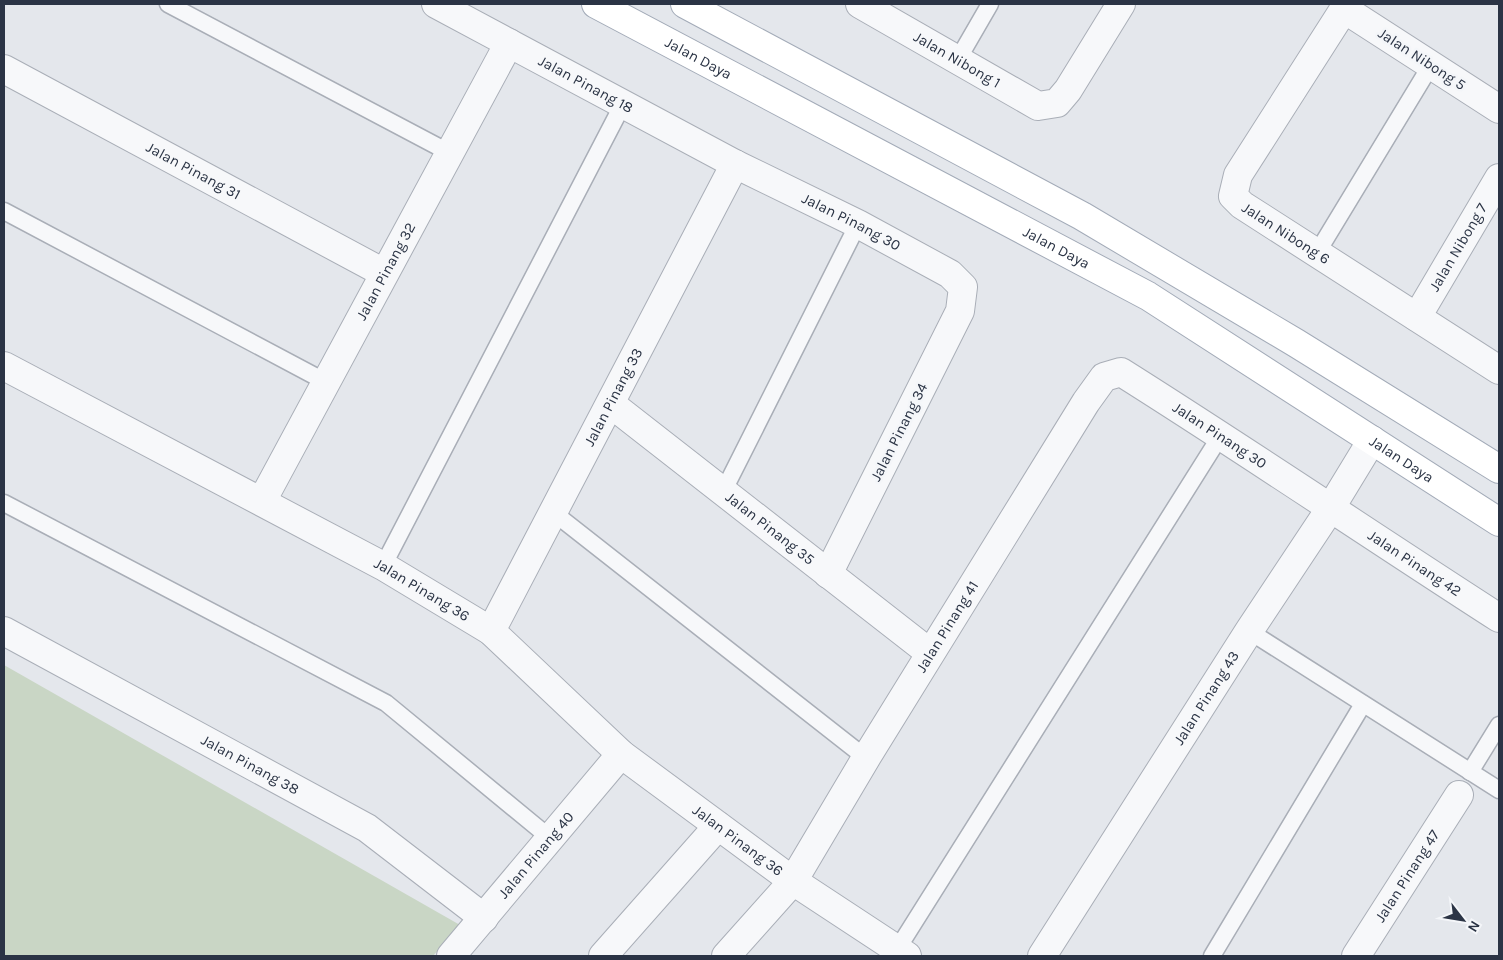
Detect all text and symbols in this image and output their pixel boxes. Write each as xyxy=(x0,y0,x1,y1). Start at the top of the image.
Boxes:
street label: Jalan Nibong 5 xyxy=(1375,24,1469,94)
street label: Jalan Nibong 1 xyxy=(910,28,1004,92)
street label: Jalan Daya xyxy=(662,33,735,83)
street label: Jalan Pinang 18 xyxy=(535,52,636,117)
street label: Jalan Pinang 31 xyxy=(143,138,244,203)
street label: Jalan Pinang 30 xyxy=(799,189,904,255)
street label: Jalan Nibong 6 xyxy=(1239,198,1333,268)
street label: Jalan Nibong 7 xyxy=(1425,200,1491,295)
street label: Jalan Pinang 32 xyxy=(352,219,419,323)
street label: Jalan Daya xyxy=(1020,223,1093,273)
street label: Jalan Pinang 33 xyxy=(580,345,646,449)
street label: Jalan Pinang 34 xyxy=(867,379,932,484)
street label: Jalan Pinang 30 xyxy=(1169,398,1270,473)
street label: Jalan Daya xyxy=(1366,432,1437,487)
street label: Jalan Pinang 35 xyxy=(722,488,818,569)
street label: Jalan Pinang 42 xyxy=(1365,526,1465,600)
street label: Jalan Pinang 36 xyxy=(371,554,473,625)
street label: Jalan Pinang 41 xyxy=(912,578,982,676)
street label: Jalan Pinang 43 xyxy=(1170,648,1243,748)
street label: Jalan Pinang 38 xyxy=(198,731,302,798)
street label: Jalan Pinang 36 xyxy=(689,801,787,880)
street label: Jalan Pinang 40 xyxy=(494,808,578,902)
street label: Jalan Pinang 47 xyxy=(1371,826,1443,926)
north arrow xyxy=(1438,895,1488,945)
text: N xyxy=(1464,918,1484,935)

